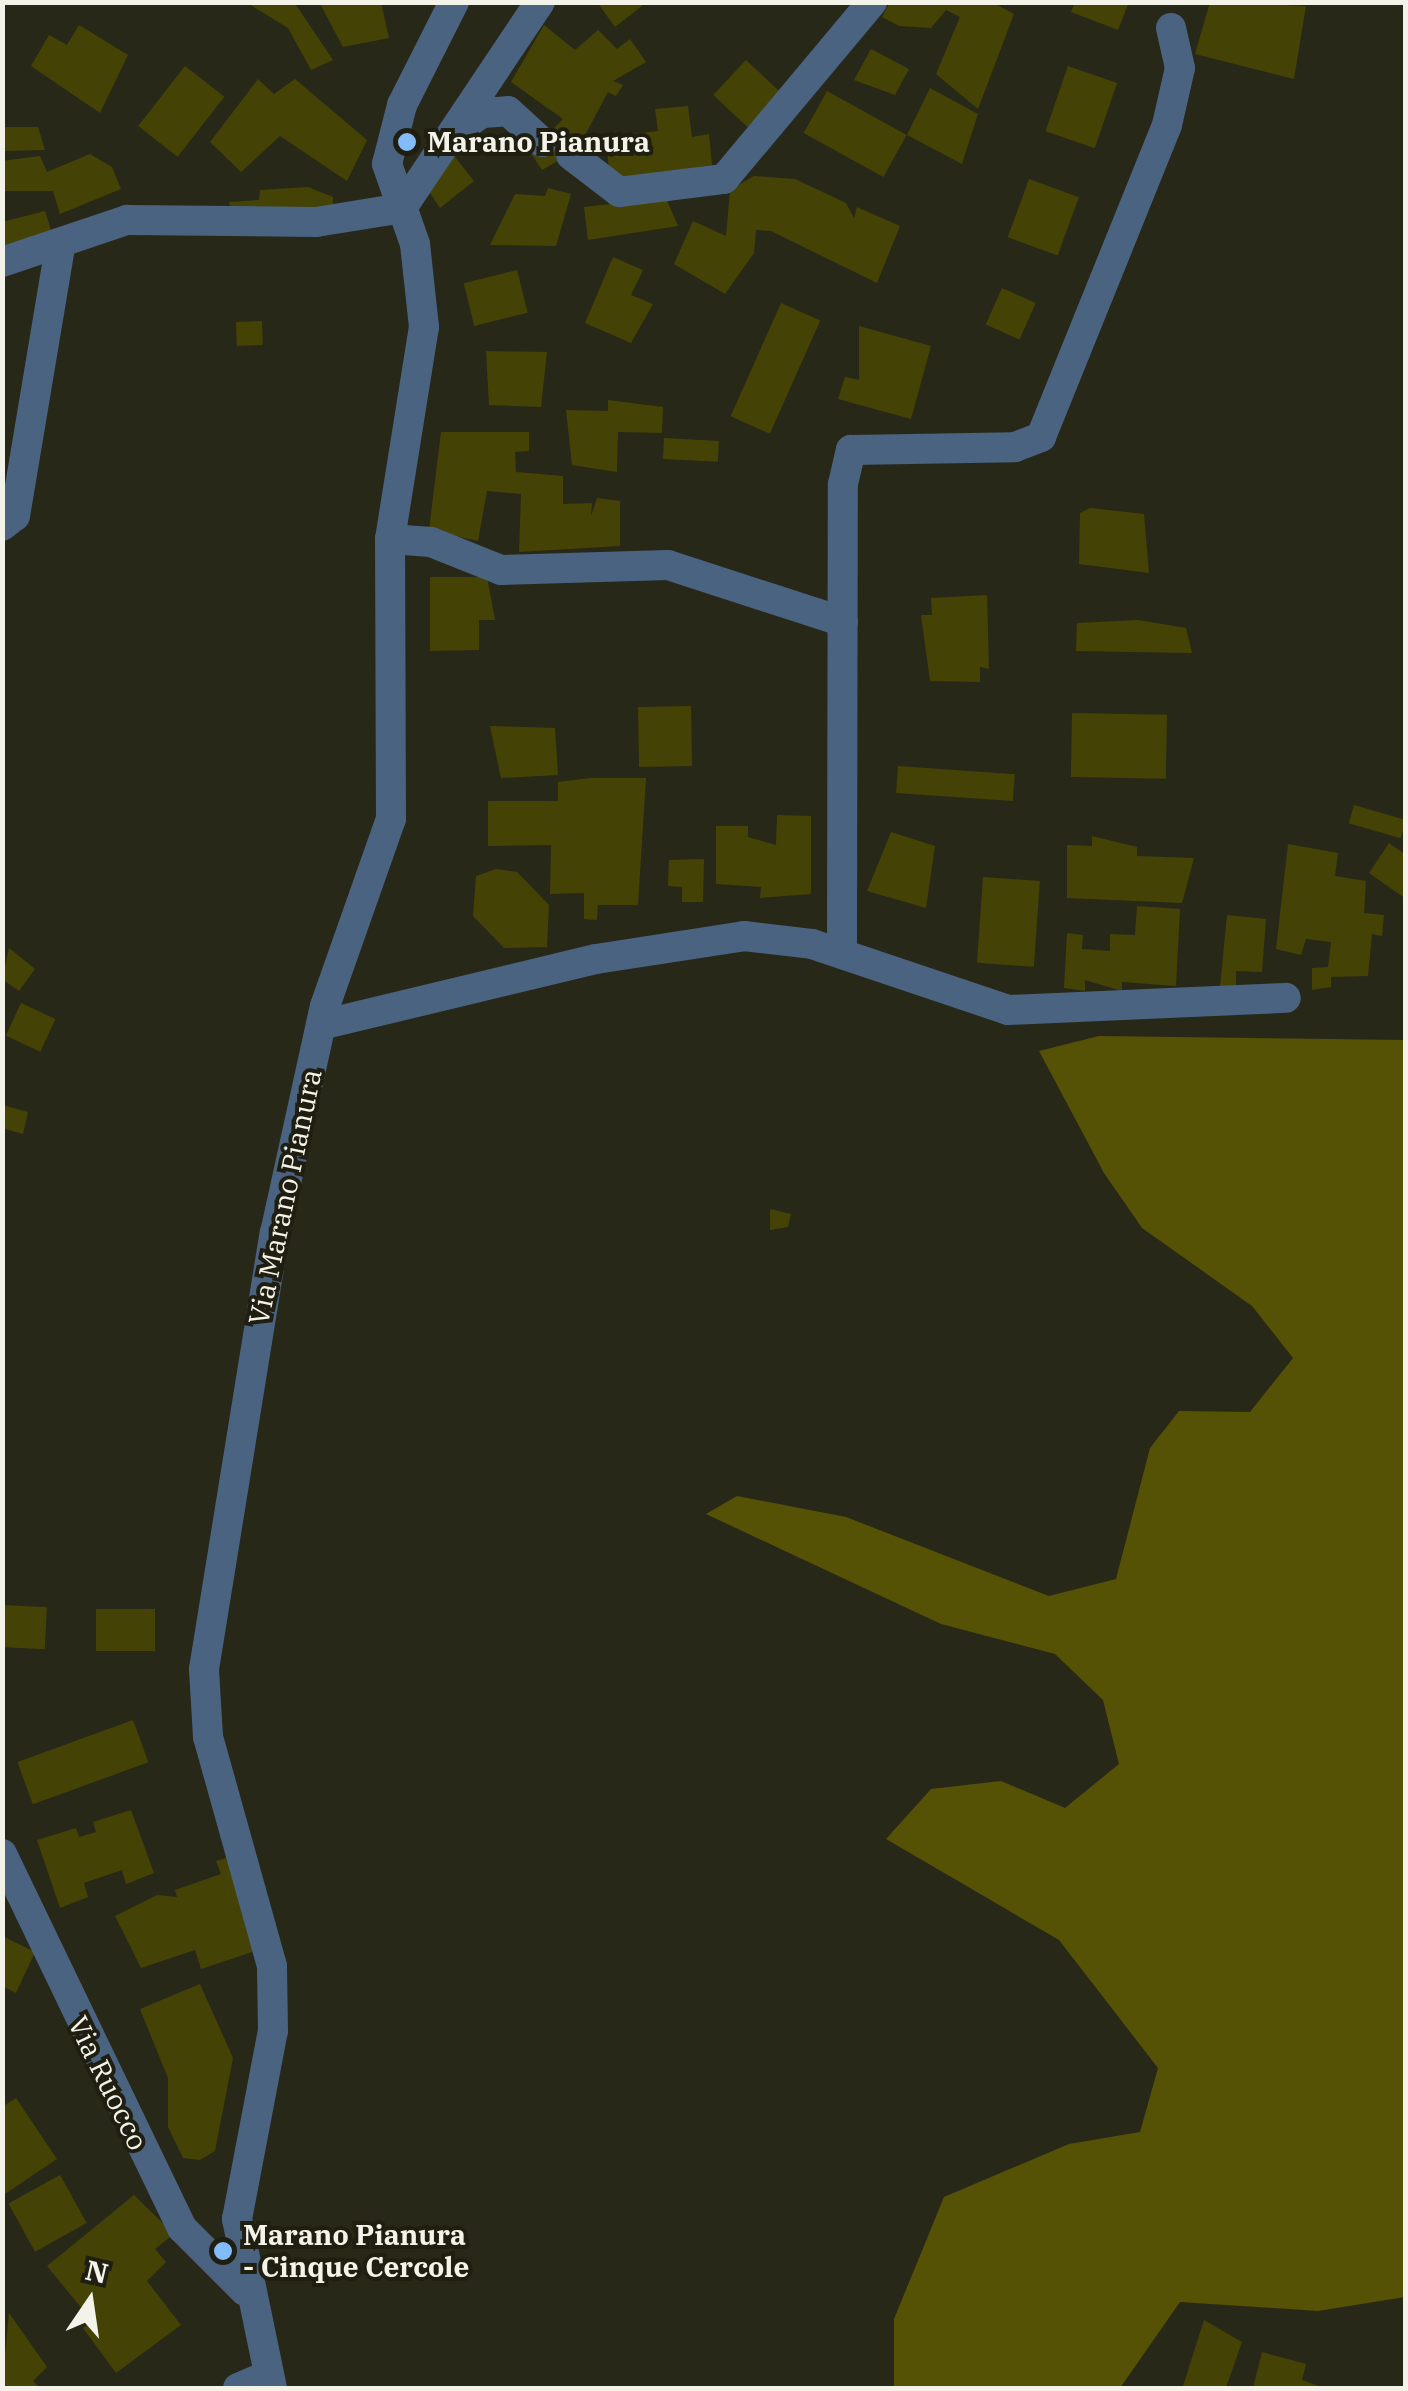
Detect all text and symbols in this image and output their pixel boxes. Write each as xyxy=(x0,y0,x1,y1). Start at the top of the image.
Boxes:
place label: Marano Pianura xyxy=(427,125,650,159)
marker: Marano Pianura xyxy=(396,131,418,153)
street label: Via Marano Pianura xyxy=(241,1066,329,1328)
street label: Via Ruocco xyxy=(61,2011,155,2155)
place label: Marano Pianura - Cinque Cercole xyxy=(243,2218,469,2284)
marker: Marano Pianura - Cinque Cercole xyxy=(212,2240,234,2262)
north arrow xyxy=(40,2251,140,2351)
text: N xyxy=(82,2251,112,2292)

